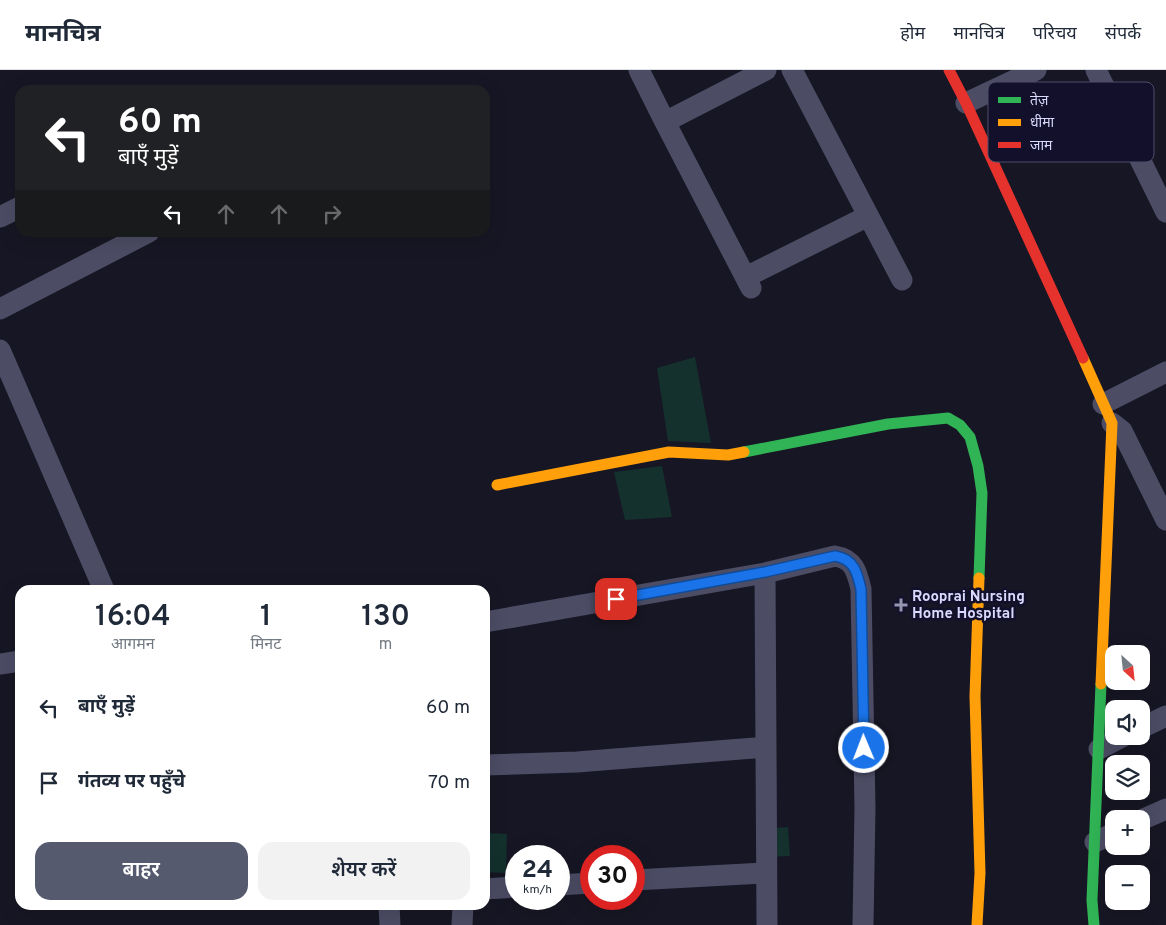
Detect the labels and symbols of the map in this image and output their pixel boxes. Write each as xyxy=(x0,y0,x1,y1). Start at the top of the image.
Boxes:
legend xyxy=(988,82,1154,162)
text: तेज़ xyxy=(1030,91,1049,110)
text: धीमा xyxy=(1030,114,1055,132)
text: जाम xyxy=(1030,138,1053,155)
pin xyxy=(595,578,637,620)
place label: Rooprai Nursing Home Hospital xyxy=(912,588,1025,624)
marker: Rooprai Nursing Home Hospital xyxy=(894,598,908,612)
north arrow xyxy=(1105,645,1150,690)
position arrow xyxy=(837,721,889,773)
speed limit sign: 30 xyxy=(580,845,645,910)

